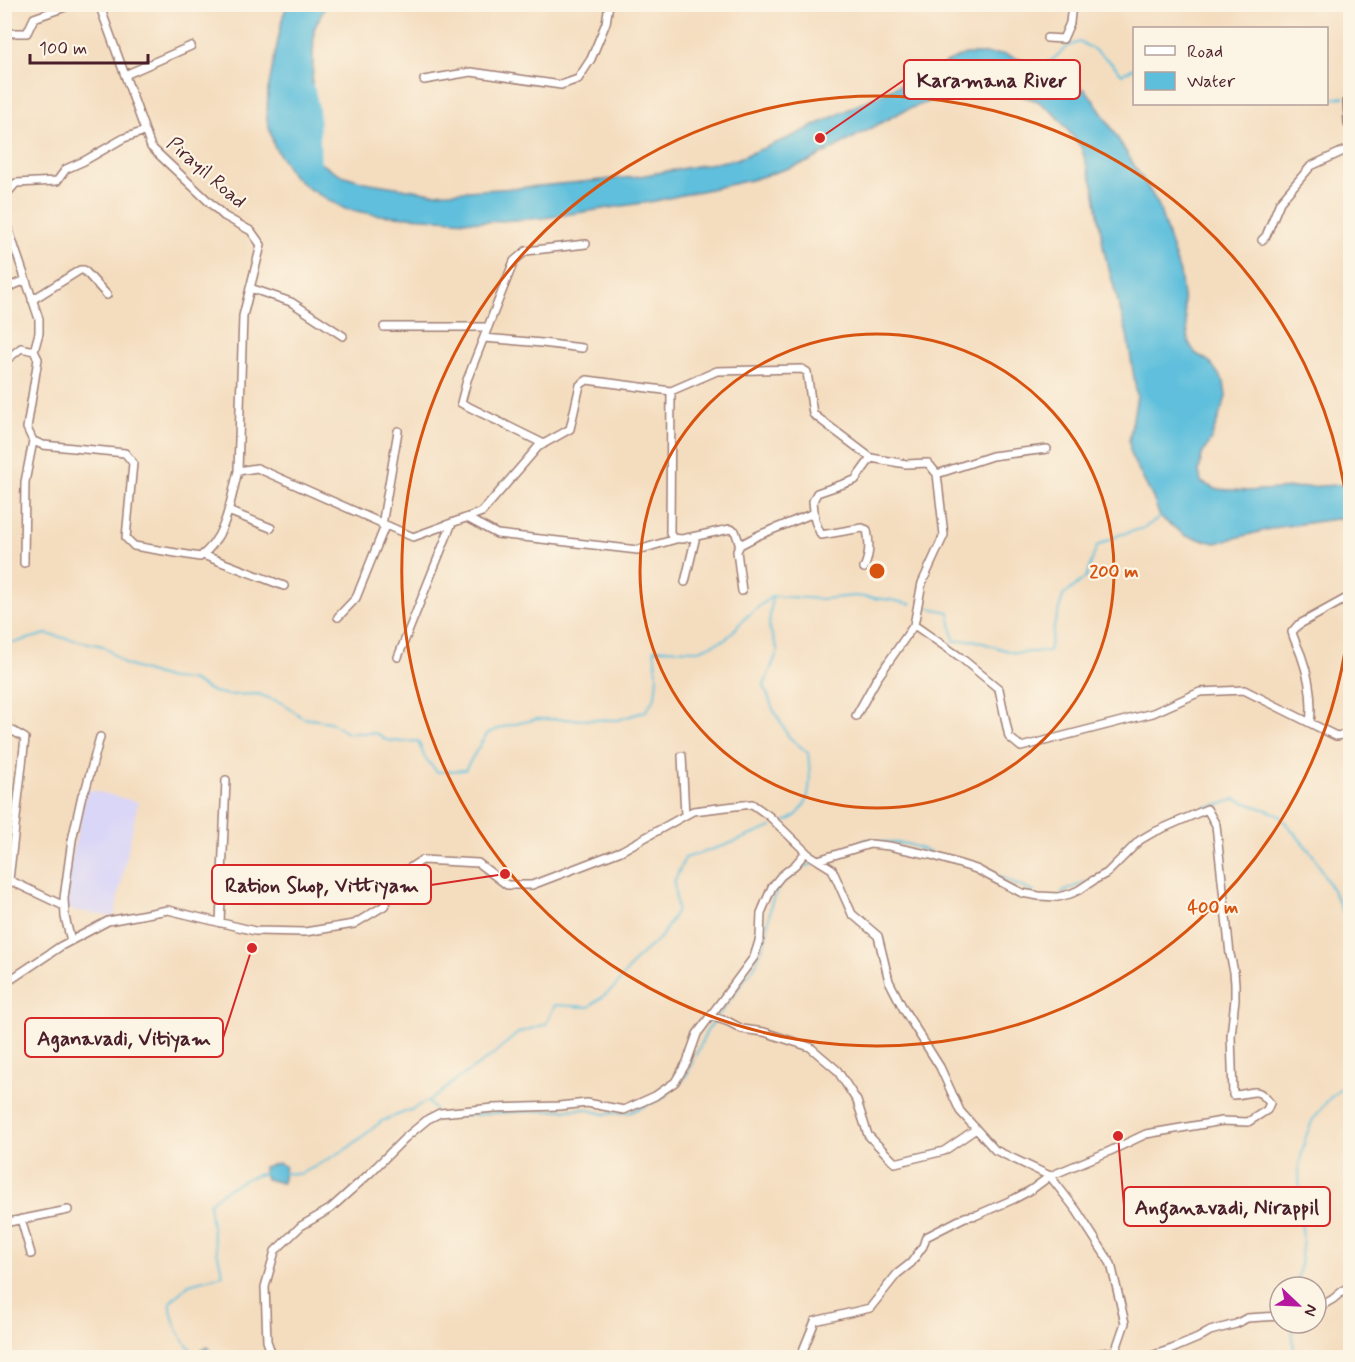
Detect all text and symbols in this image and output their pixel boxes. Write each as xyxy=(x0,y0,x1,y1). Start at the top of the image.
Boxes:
scale bar xyxy=(30,27,148,65)
legend xyxy=(1133,27,1328,105)
text: 100 m xyxy=(39,37,87,61)
text: Road xyxy=(1187,40,1223,64)
callout: Karamana River xyxy=(904,60,1080,99)
text: Karamana River xyxy=(917,67,1067,95)
text: Water xyxy=(1187,70,1236,94)
street label: Pirayil Road xyxy=(160,131,252,215)
text: 200 m xyxy=(1089,560,1139,584)
centre of rings xyxy=(867,561,887,581)
callout: Ration Shop, Vittiyam xyxy=(212,865,431,904)
text: Ration Shop, Vittiyam xyxy=(225,872,419,900)
text: 400 m xyxy=(1188,896,1238,920)
callout: Aganavadi, Vitiyam xyxy=(25,1018,223,1057)
text: Aganavadi, Vitiyam xyxy=(37,1025,211,1053)
callout: Anganavadi, Nirappil xyxy=(1124,1187,1330,1226)
text: Anganavadi, Nirappil xyxy=(1135,1194,1319,1224)
north arrow xyxy=(1268,1275,1328,1335)
text: N xyxy=(1299,1301,1322,1319)

